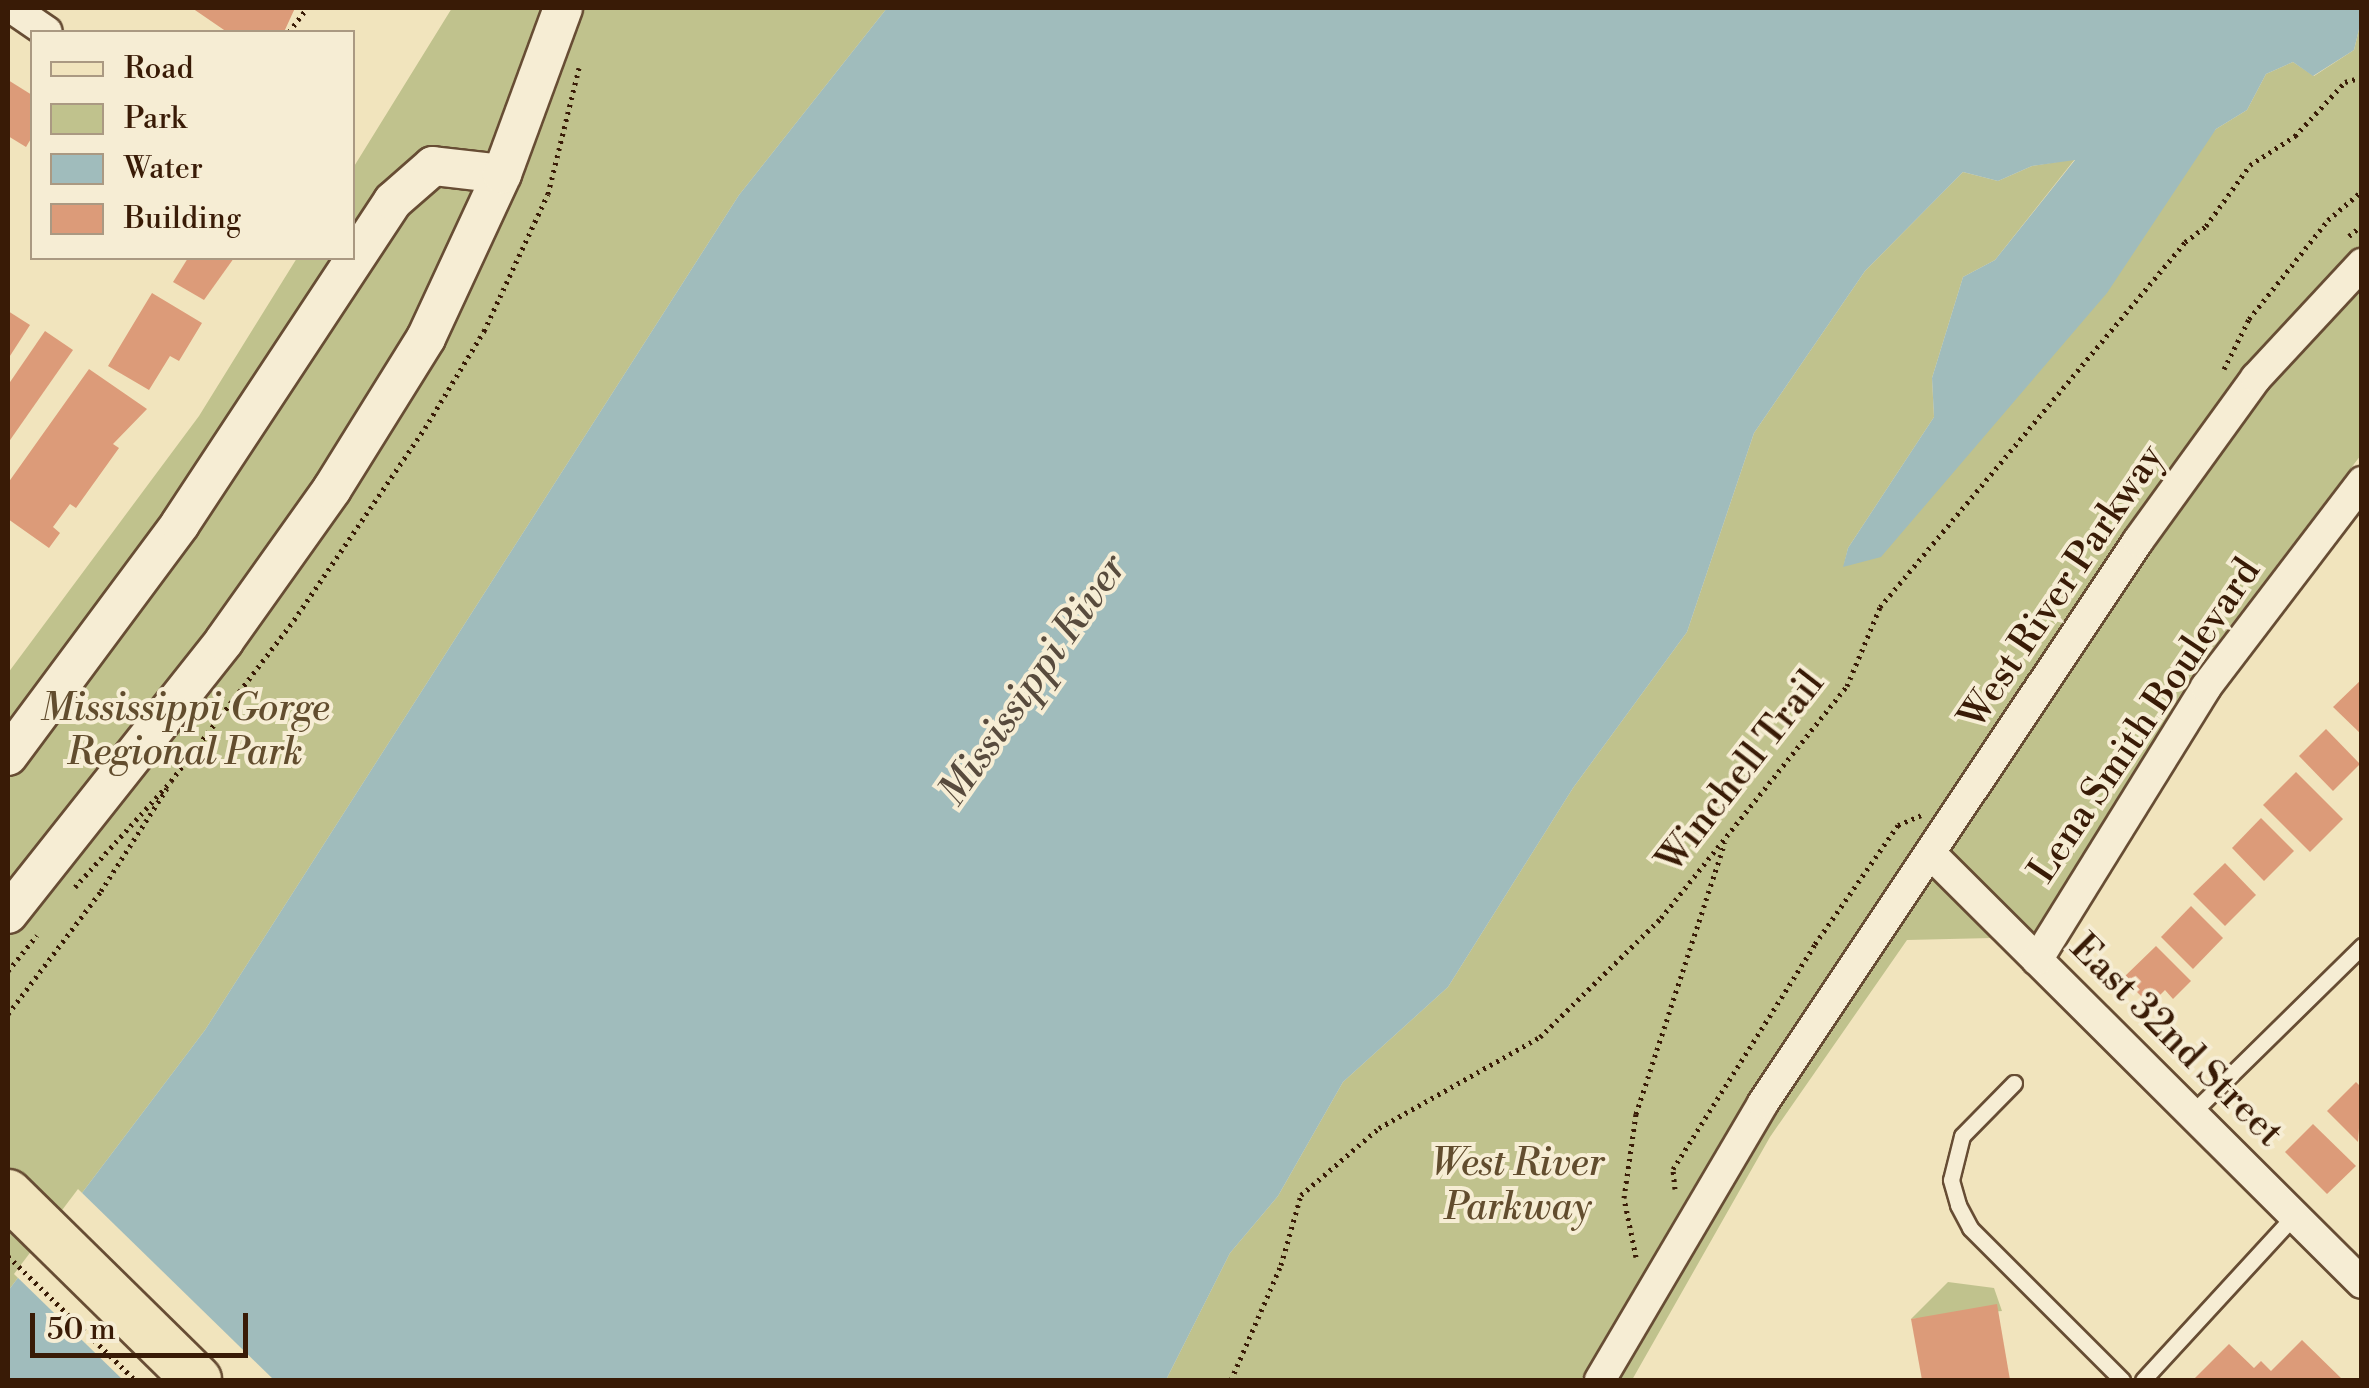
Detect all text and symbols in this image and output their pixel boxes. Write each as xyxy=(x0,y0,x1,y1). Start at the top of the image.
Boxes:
legend xyxy=(30,30,355,260)
text: Road xyxy=(124,50,194,88)
text: Park xyxy=(124,100,186,138)
text: Water xyxy=(124,150,203,188)
text: Building xyxy=(124,200,241,238)
street label: West River Parkway xyxy=(1950,436,2174,738)
water label: Mississippi River xyxy=(929,545,1137,815)
street label: Lena Smith Boulevard xyxy=(2019,550,2271,892)
street label: Winchell Trail xyxy=(1648,662,1834,882)
park label: Mississippi Gorge Regional Park xyxy=(40,686,330,776)
street label: East 32nd Street xyxy=(2060,925,2292,1157)
park label: West River Parkway xyxy=(1431,1141,1605,1230)
scale bar xyxy=(35,1293,252,1355)
text: 50 m xyxy=(47,1311,116,1349)

